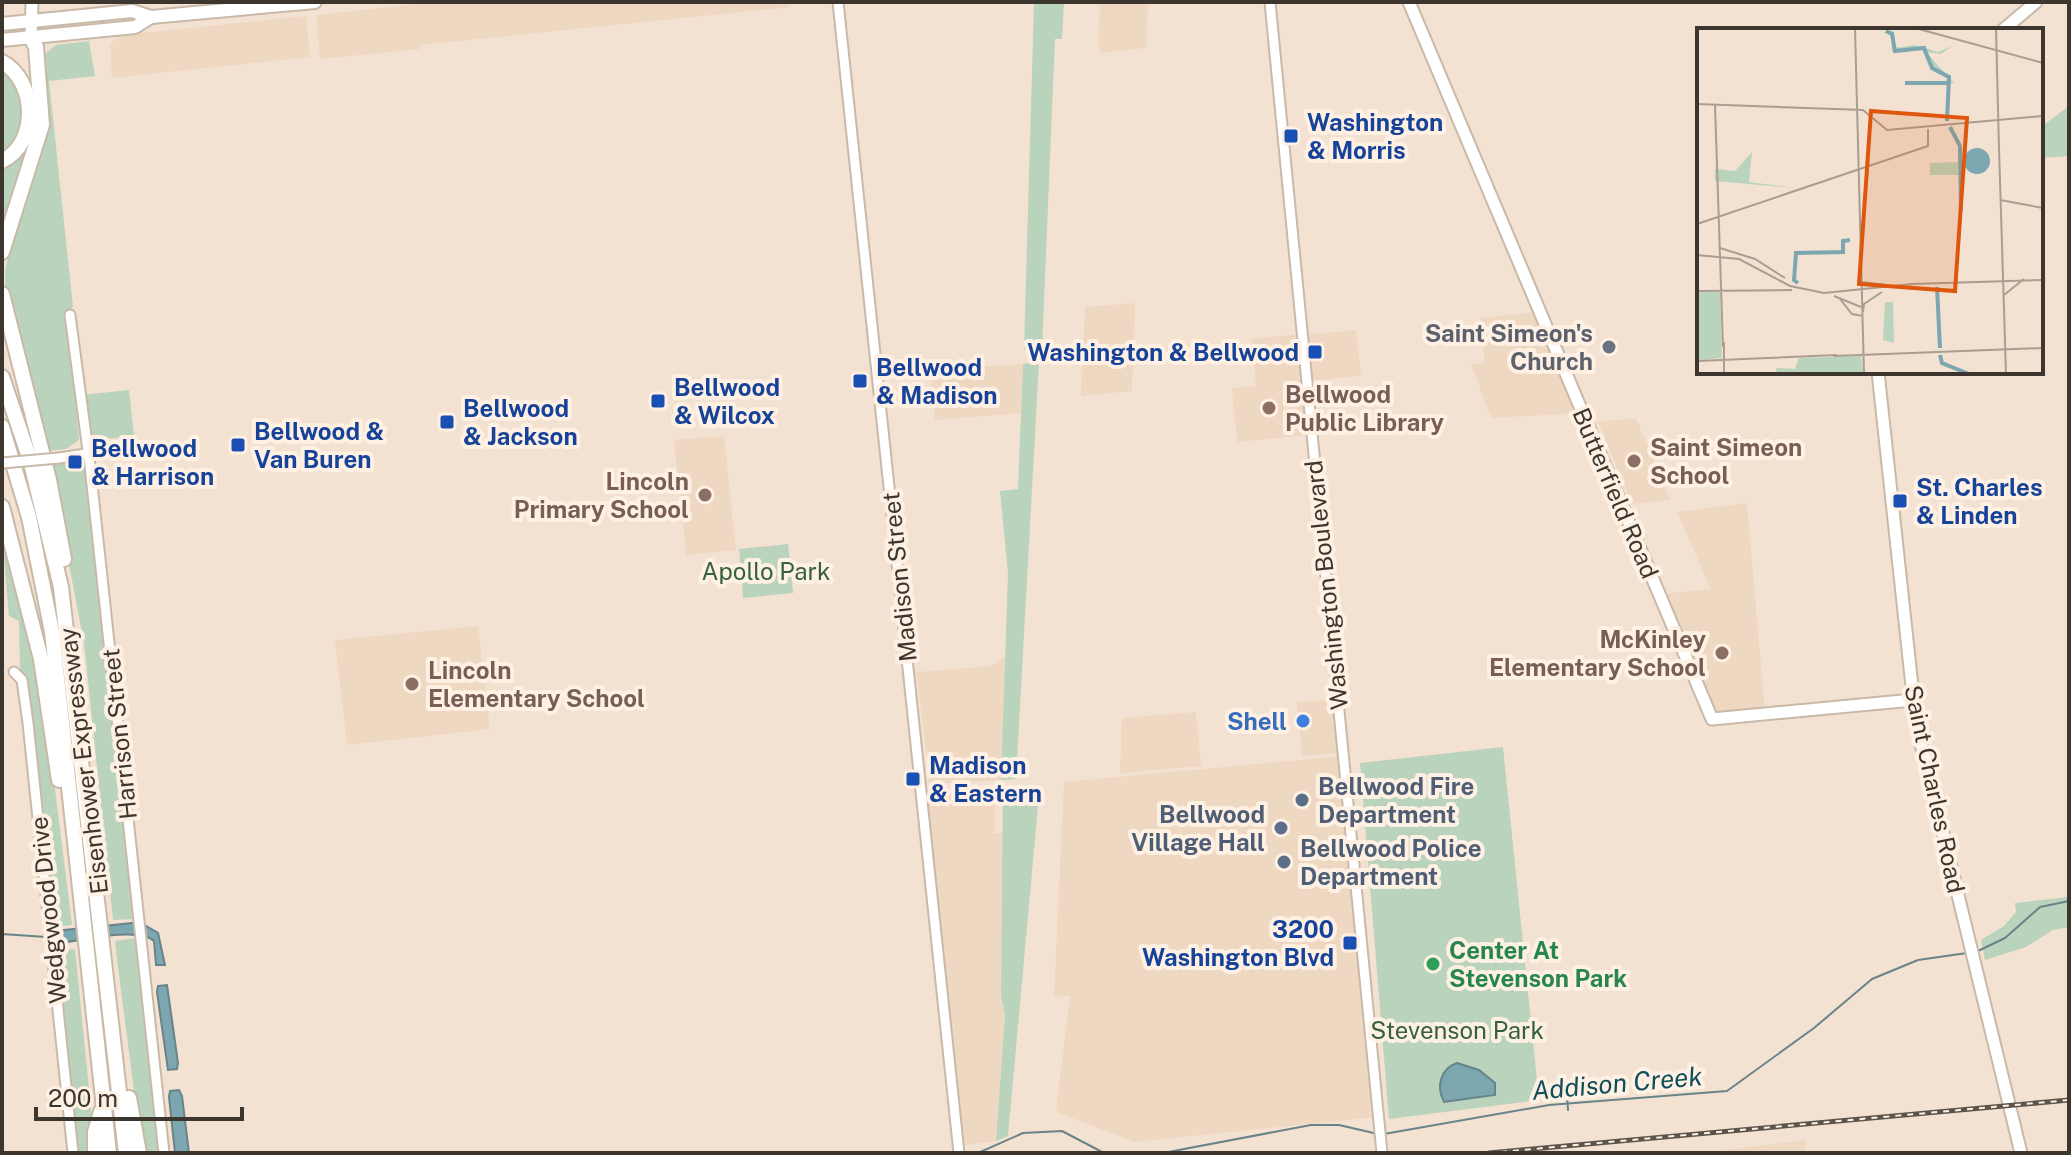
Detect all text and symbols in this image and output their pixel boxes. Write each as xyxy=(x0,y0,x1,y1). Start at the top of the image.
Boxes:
inset map xyxy=(1697,28,2043,374)
place label: Washington & Morris xyxy=(1307,108,1443,164)
marker: Washington & Morris xyxy=(1282,127,1300,145)
place label: Saint Simeon's Church xyxy=(1425,319,1593,375)
place label: Washington & Bellwood xyxy=(1027,338,1299,366)
marker: Saint Simeon's Church xyxy=(1600,338,1618,356)
marker: Washington & Bellwood xyxy=(1306,343,1324,361)
place label: Bellwood & Madison xyxy=(876,353,998,409)
marker: Bellwood & Madison xyxy=(851,372,869,390)
place label: Bellwood & Wilcox xyxy=(674,373,780,429)
place label: Bellwood Public Library xyxy=(1285,380,1445,436)
marker: Bellwood & Wilcox xyxy=(649,392,667,410)
place label: Bellwood & Jackson xyxy=(463,394,578,450)
marker: Bellwood Public Library xyxy=(1260,399,1278,417)
street label: Butterfield Road xyxy=(1567,404,1665,582)
marker: Bellwood & Jackson xyxy=(438,413,456,431)
place label: Bellwood & Van Buren xyxy=(254,417,384,473)
place label: Saint Simeon School xyxy=(1650,433,1802,489)
place label: Bellwood & Harrison xyxy=(91,434,214,490)
marker: Bellwood & Van Buren xyxy=(229,436,247,454)
marker: Saint Simeon School xyxy=(1625,452,1643,470)
marker: Bellwood & Harrison xyxy=(66,453,84,471)
street label: Washington Boulevard xyxy=(1299,459,1353,711)
place label: Lincoln Primary School xyxy=(514,467,689,523)
place label: St. Charles & Linden xyxy=(1916,473,2043,529)
marker: Lincoln Primary School xyxy=(696,486,714,504)
street label: Madison Street xyxy=(876,491,922,663)
marker: St. Charles & Linden xyxy=(1891,492,1909,510)
park label: Apollo Park xyxy=(702,557,830,585)
place label: McKinley Elementary School xyxy=(1489,625,1706,681)
street label: Eisenhower Expressway xyxy=(53,626,113,896)
marker: McKinley Elementary School xyxy=(1713,644,1731,662)
street label: Harrison Street xyxy=(96,647,142,821)
place label: Lincoln Elementary School xyxy=(428,656,645,712)
marker: Lincoln Elementary School xyxy=(403,675,421,693)
street label: Saint Charles Road xyxy=(1899,683,1971,895)
place label: Shell xyxy=(1227,707,1287,735)
marker: Shell xyxy=(1294,712,1312,730)
place label: Madison & Eastern xyxy=(929,751,1042,807)
marker: Madison & Eastern xyxy=(904,770,922,788)
place label: Bellwood Fire Department xyxy=(1318,772,1474,828)
marker: Bellwood Fire Department xyxy=(1293,791,1311,809)
place label: Bellwood Village Hall xyxy=(1131,800,1265,856)
street label: Wedgwood Drive xyxy=(24,815,72,1005)
marker: Bellwood Village Hall xyxy=(1272,819,1290,837)
place label: Bellwood Police Department xyxy=(1300,834,1482,890)
marker: Bellwood Police Department xyxy=(1275,853,1293,871)
place label: 3200 Washington Blvd xyxy=(1142,915,1334,971)
marker: 3200 Washington Blvd xyxy=(1341,934,1359,952)
place label: Center At Stevenson Park xyxy=(1449,936,1627,992)
marker: Center At Stevenson Park xyxy=(1424,955,1442,973)
park label: Stevenson Park xyxy=(1370,1016,1544,1044)
water label: Addison Creek xyxy=(1531,1060,1703,1106)
scale bar xyxy=(36,1071,242,1121)
text: 200 m xyxy=(48,1084,118,1112)

